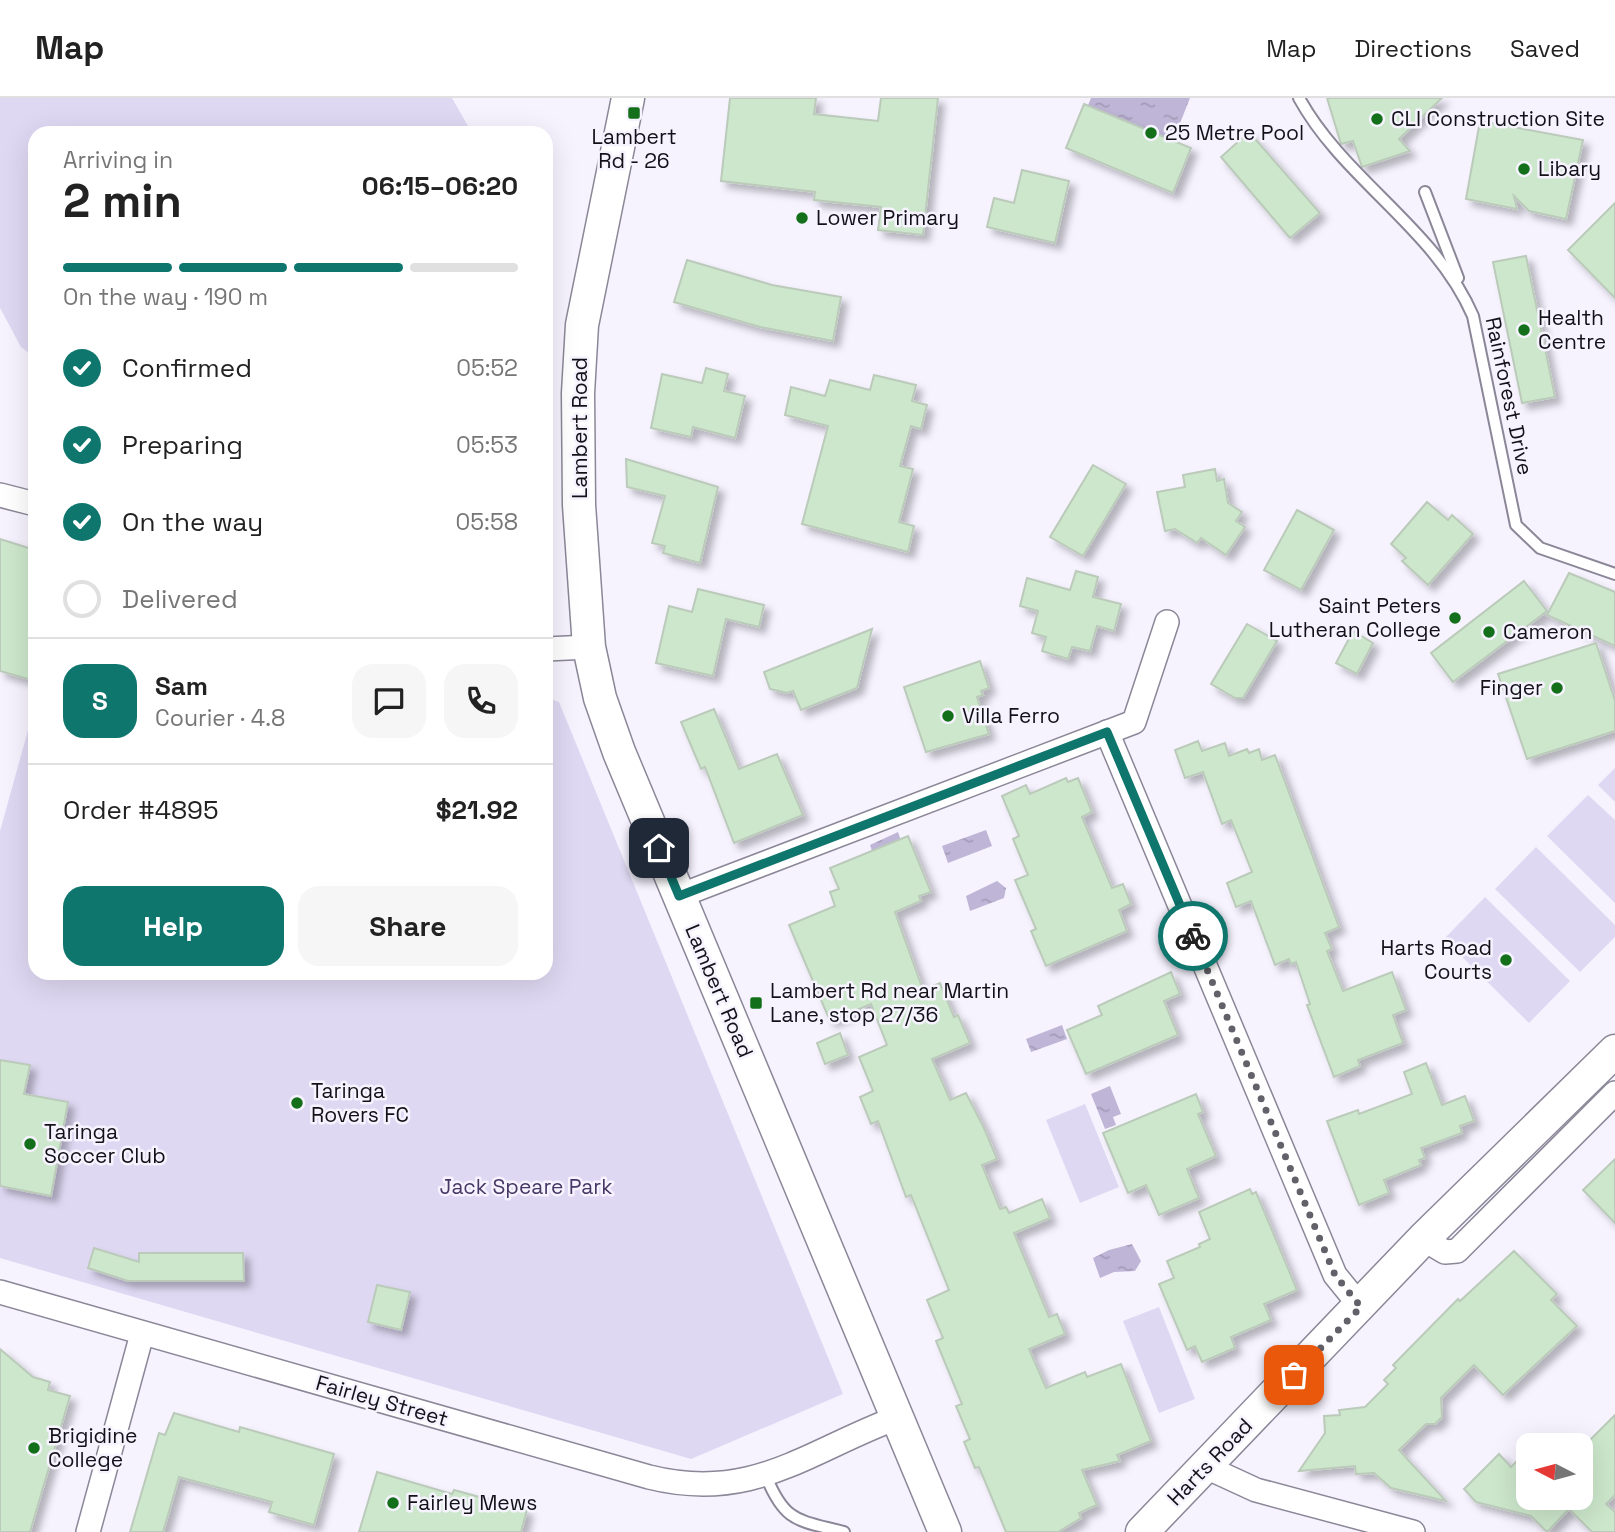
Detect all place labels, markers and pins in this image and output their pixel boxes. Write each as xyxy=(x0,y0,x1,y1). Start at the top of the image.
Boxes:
marker: Lambert Rd - 26 xyxy=(626,105,642,121)
place label: CLI Construction Site xyxy=(1391,105,1605,132)
marker: CLI Construction Site xyxy=(1369,111,1385,127)
place label: 25 Metre Pool xyxy=(1165,119,1304,146)
place label: Lambert Rd - 26 xyxy=(591,123,677,174)
marker: 25 Metre Pool xyxy=(1143,125,1159,141)
place label: Libary xyxy=(1538,155,1601,182)
marker: Libary xyxy=(1516,161,1532,177)
place label: Lower Primary xyxy=(816,204,959,231)
marker: Lower Primary xyxy=(794,210,810,226)
place label: Health Centre xyxy=(1538,304,1606,355)
marker: Health Centre xyxy=(1516,322,1532,338)
place label: Saint Peters Lutheran College xyxy=(1269,592,1441,643)
marker: Saint Peters Lutheran College xyxy=(1447,610,1463,626)
place label: Cameron xyxy=(1503,618,1592,645)
marker: Cameron xyxy=(1481,624,1497,640)
place label: Finger xyxy=(1480,674,1543,701)
marker: Finger xyxy=(1549,680,1565,696)
place label: Villa Ferro xyxy=(962,702,1060,729)
marker: Villa Ferro xyxy=(940,708,956,724)
pin xyxy=(629,818,689,878)
place label: Harts Road Courts xyxy=(1381,934,1492,985)
marker: Harts Road Courts xyxy=(1498,952,1514,968)
place label: Lambert Rd near Martin Lane, stop 27/36 xyxy=(770,977,1009,1028)
marker: Lambert Rd near Martin Lane, stop 27/36 xyxy=(748,995,764,1011)
place label: Taringa Rovers FC xyxy=(311,1077,409,1128)
marker: Taringa Rovers FC xyxy=(289,1095,305,1111)
place label: Taringa Soccer Club xyxy=(44,1118,166,1169)
marker: Taringa Soccer Club xyxy=(22,1136,38,1152)
pin xyxy=(1264,1345,1324,1405)
place label: Brigidine College xyxy=(48,1422,138,1473)
marker: Brigidine College xyxy=(26,1440,42,1456)
place label: Fairley Mews xyxy=(407,1489,537,1516)
marker: Fairley Mews xyxy=(385,1495,401,1511)

